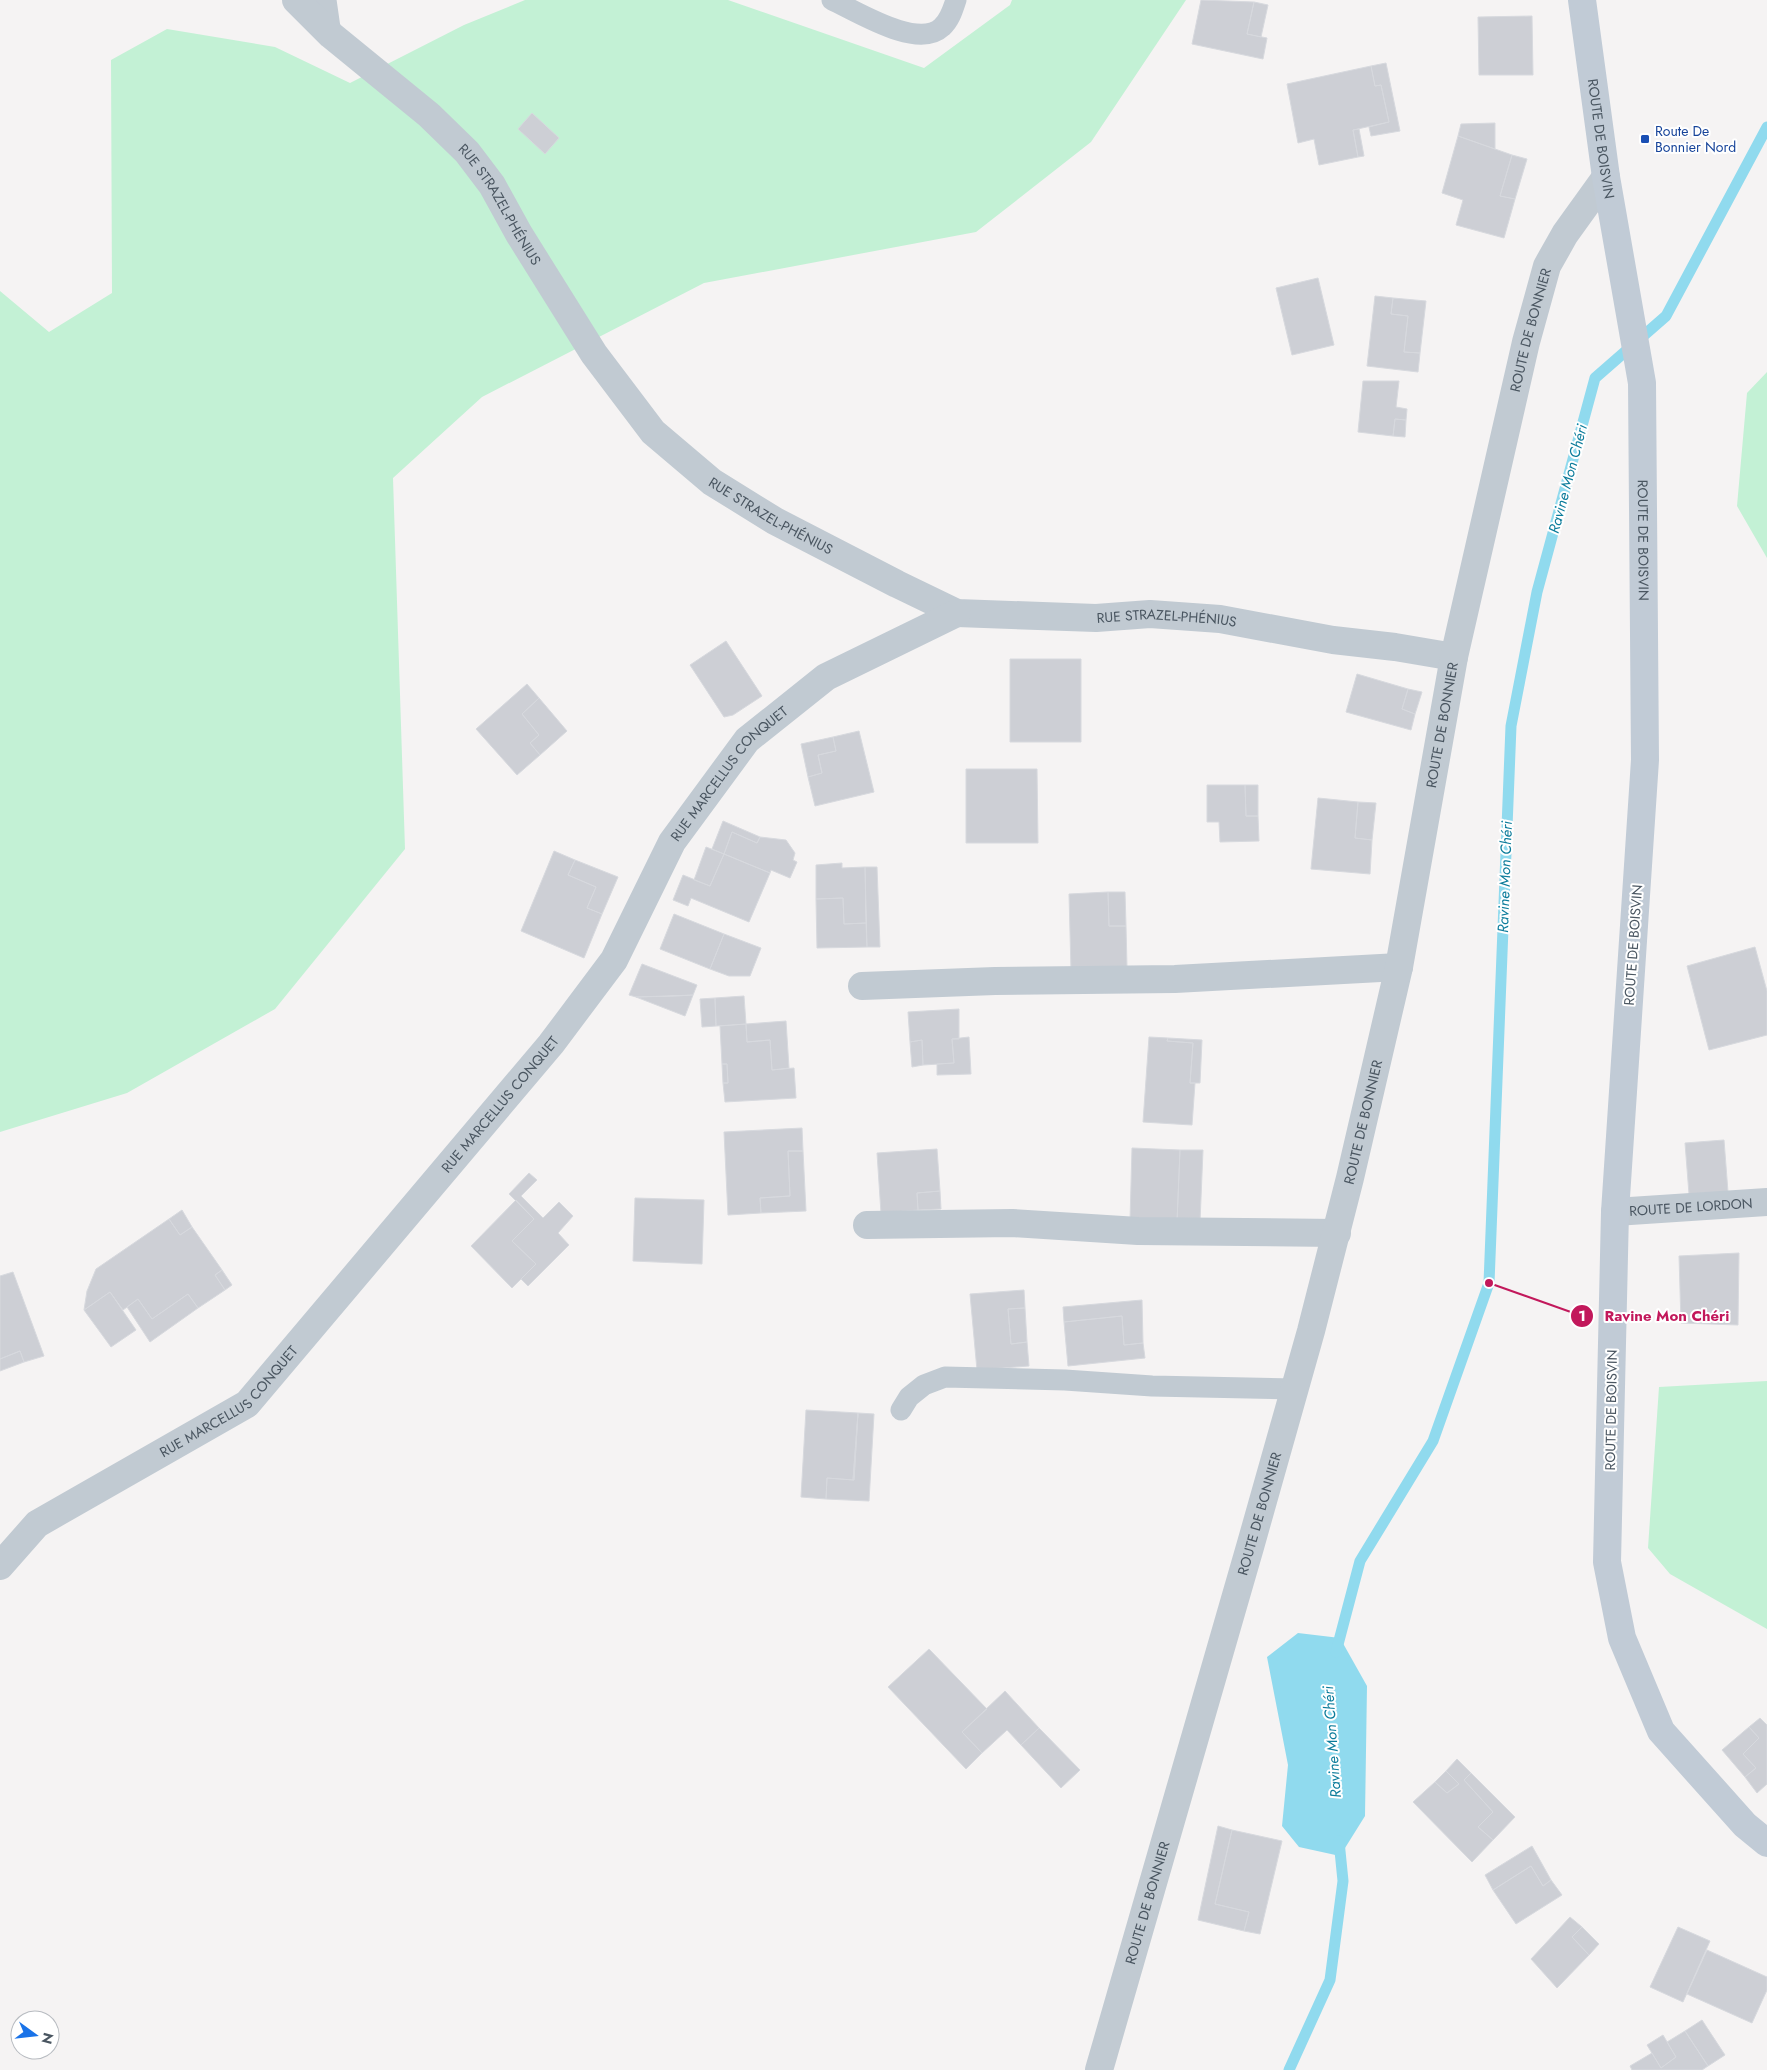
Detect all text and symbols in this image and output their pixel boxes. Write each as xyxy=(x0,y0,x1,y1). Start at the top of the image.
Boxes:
street label: ROUTE DE BOISVIN xyxy=(1583,77,1620,200)
place label: Route De Bonnier Nord xyxy=(1655,121,1736,157)
marker: Route De Bonnier Nord xyxy=(1639,133,1651,145)
street label: RUE STRAZEL-PHÉNIUS xyxy=(454,139,546,269)
street label: ROUTE DE BONNIER xyxy=(1505,266,1556,394)
water label: Ravine Mon Chéri xyxy=(1543,422,1593,536)
street label: RUE STRAZEL-PHÉNIUS xyxy=(705,472,837,559)
street label: ROUTE DE BOISVIN xyxy=(1633,480,1654,601)
street label: RUE STRAZEL-PHÉNIUS xyxy=(1096,604,1239,632)
street label: ROUTE DE BONNIER xyxy=(1421,661,1463,789)
street label: RUE MARCELLUS CONQUET xyxy=(666,701,792,846)
water label: Ravine Mon Chéri xyxy=(1492,820,1518,933)
street label: ROUTE DE BOISVIN xyxy=(1619,884,1647,1006)
street label: RUE MARCELLUS CONQUET xyxy=(437,1032,564,1177)
street label: ROUTE DE BONNIER xyxy=(1339,1058,1387,1187)
street label: ROUTE DE LORDON xyxy=(1628,1193,1753,1221)
callout: Ravine Mon Chéri xyxy=(1569,1301,1739,1331)
text: 1 xyxy=(1578,1305,1586,1327)
text: Ravine Mon Chéri xyxy=(1605,1305,1729,1327)
street label: RUE MARCELLUS CONQUET xyxy=(156,1341,303,1462)
street label: ROUTE DE BOISVIN xyxy=(1600,1349,1622,1471)
street label: ROUTE DE BONNIER xyxy=(1232,1450,1286,1578)
water label: Ravine Mon Chéri xyxy=(1317,1685,1347,1799)
street label: ROUTE DE BONNIER xyxy=(1120,1839,1175,1967)
north arrow xyxy=(10,2010,60,2060)
text: N xyxy=(36,2030,59,2046)

